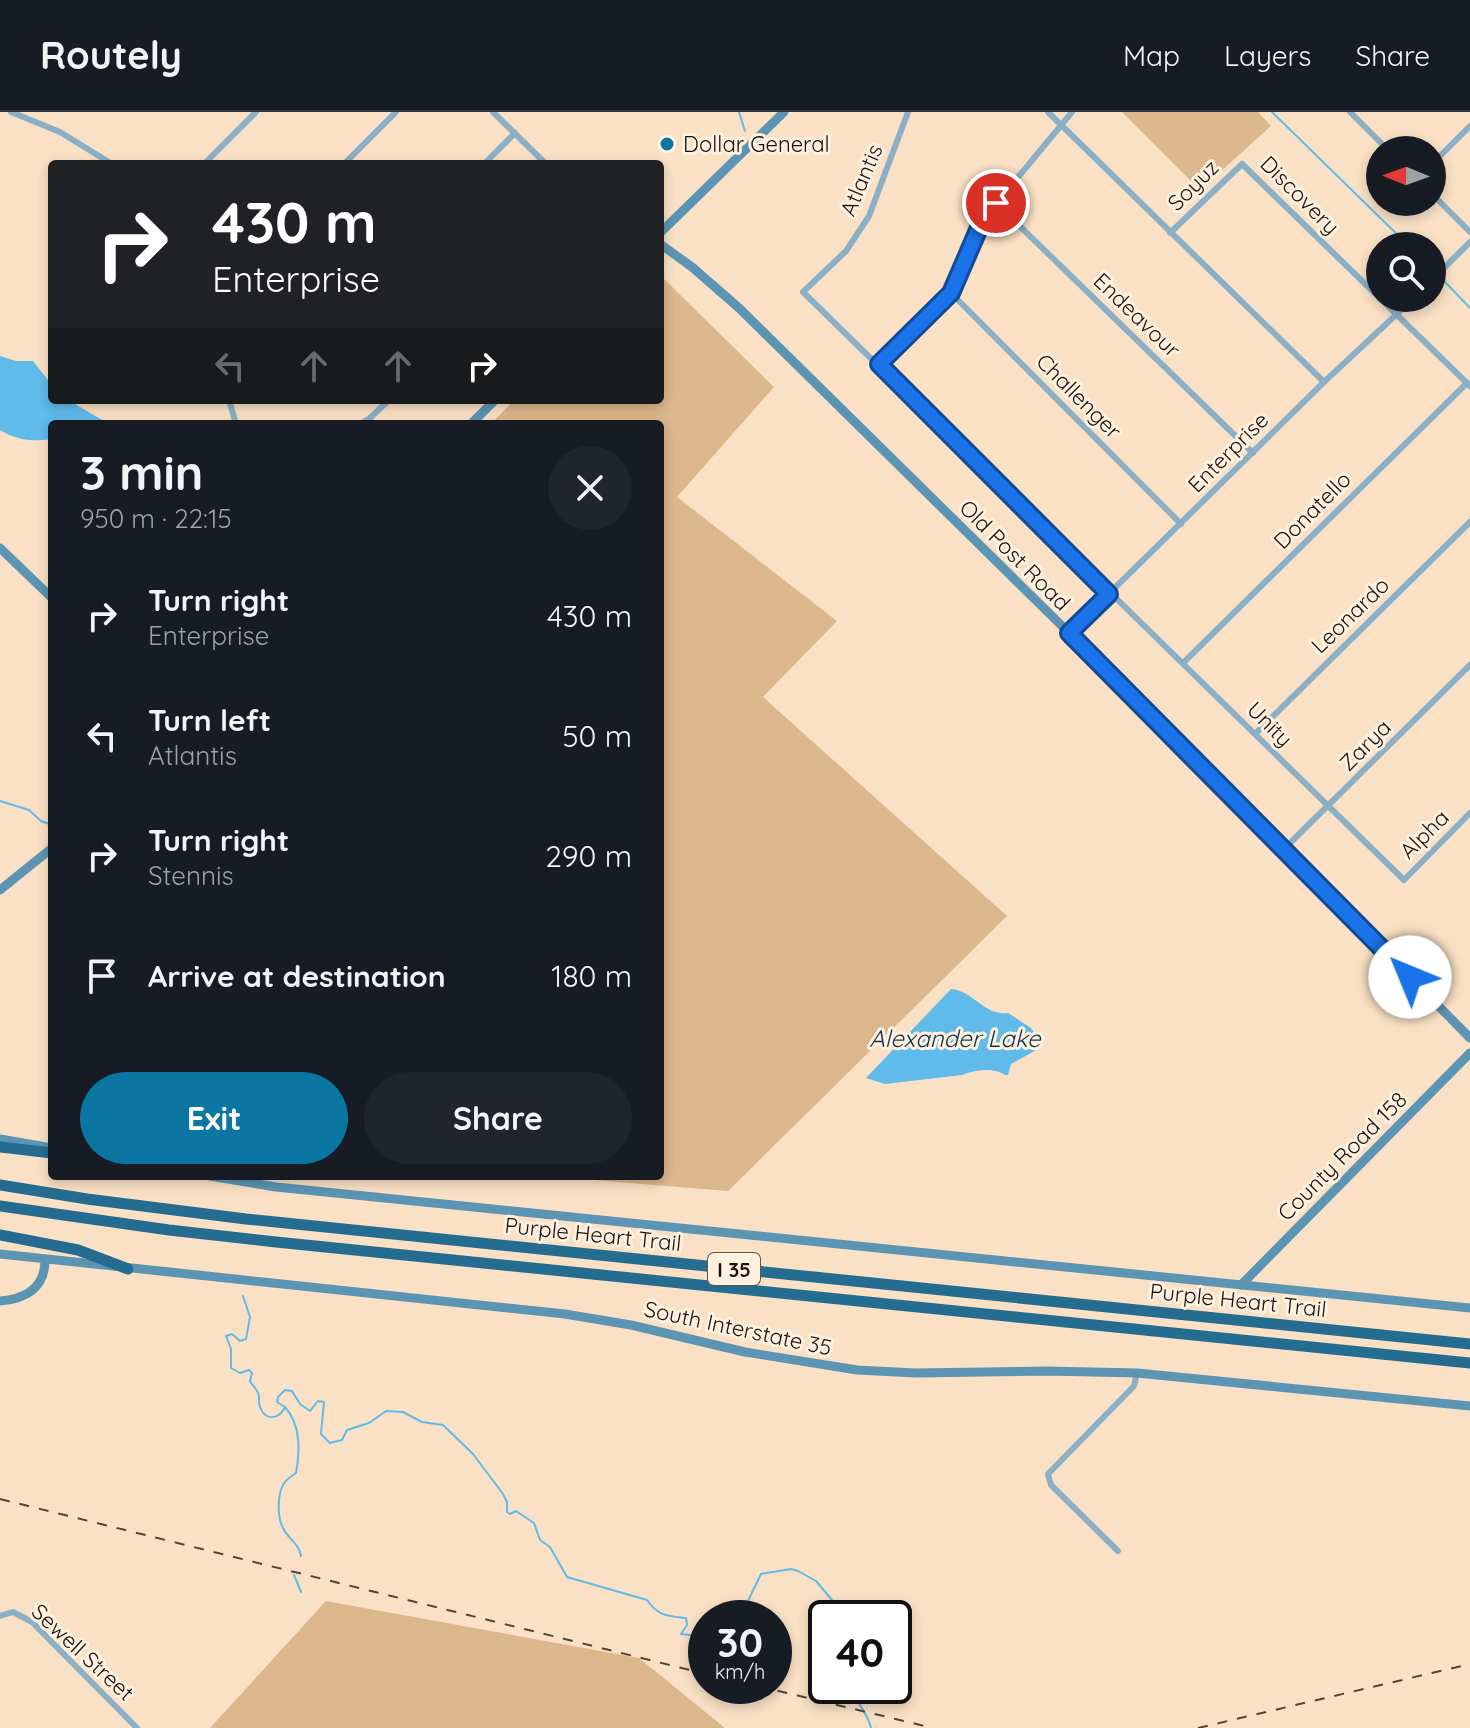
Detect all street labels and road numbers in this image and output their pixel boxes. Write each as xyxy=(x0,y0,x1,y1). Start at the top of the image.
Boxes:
street label: Atlantis xyxy=(833,140,889,220)
street label: Discovery xyxy=(1255,150,1345,240)
street label: Soyuz xyxy=(1161,153,1225,217)
street label: Endeavour xyxy=(1088,267,1187,364)
street label: Challenger xyxy=(1030,347,1128,445)
street label: Enterprise xyxy=(1182,406,1274,498)
street label: Donatello xyxy=(1267,465,1357,555)
street label: Old Post Road xyxy=(954,494,1076,616)
street label: Leonardo xyxy=(1305,571,1395,659)
street label: Unity xyxy=(1241,695,1299,753)
street label: Zarya xyxy=(1333,713,1397,777)
street label: Alpha xyxy=(1393,803,1455,865)
street label: County Road 158 xyxy=(1271,1085,1413,1227)
street label: Purple Heart Trail xyxy=(503,1211,683,1257)
road number: I 35 xyxy=(708,1253,760,1285)
street label: Purple Heart Trail xyxy=(1148,1277,1328,1323)
street label: South Interstate 35 xyxy=(642,1294,834,1362)
street label: Sewell Street xyxy=(26,1597,140,1707)

